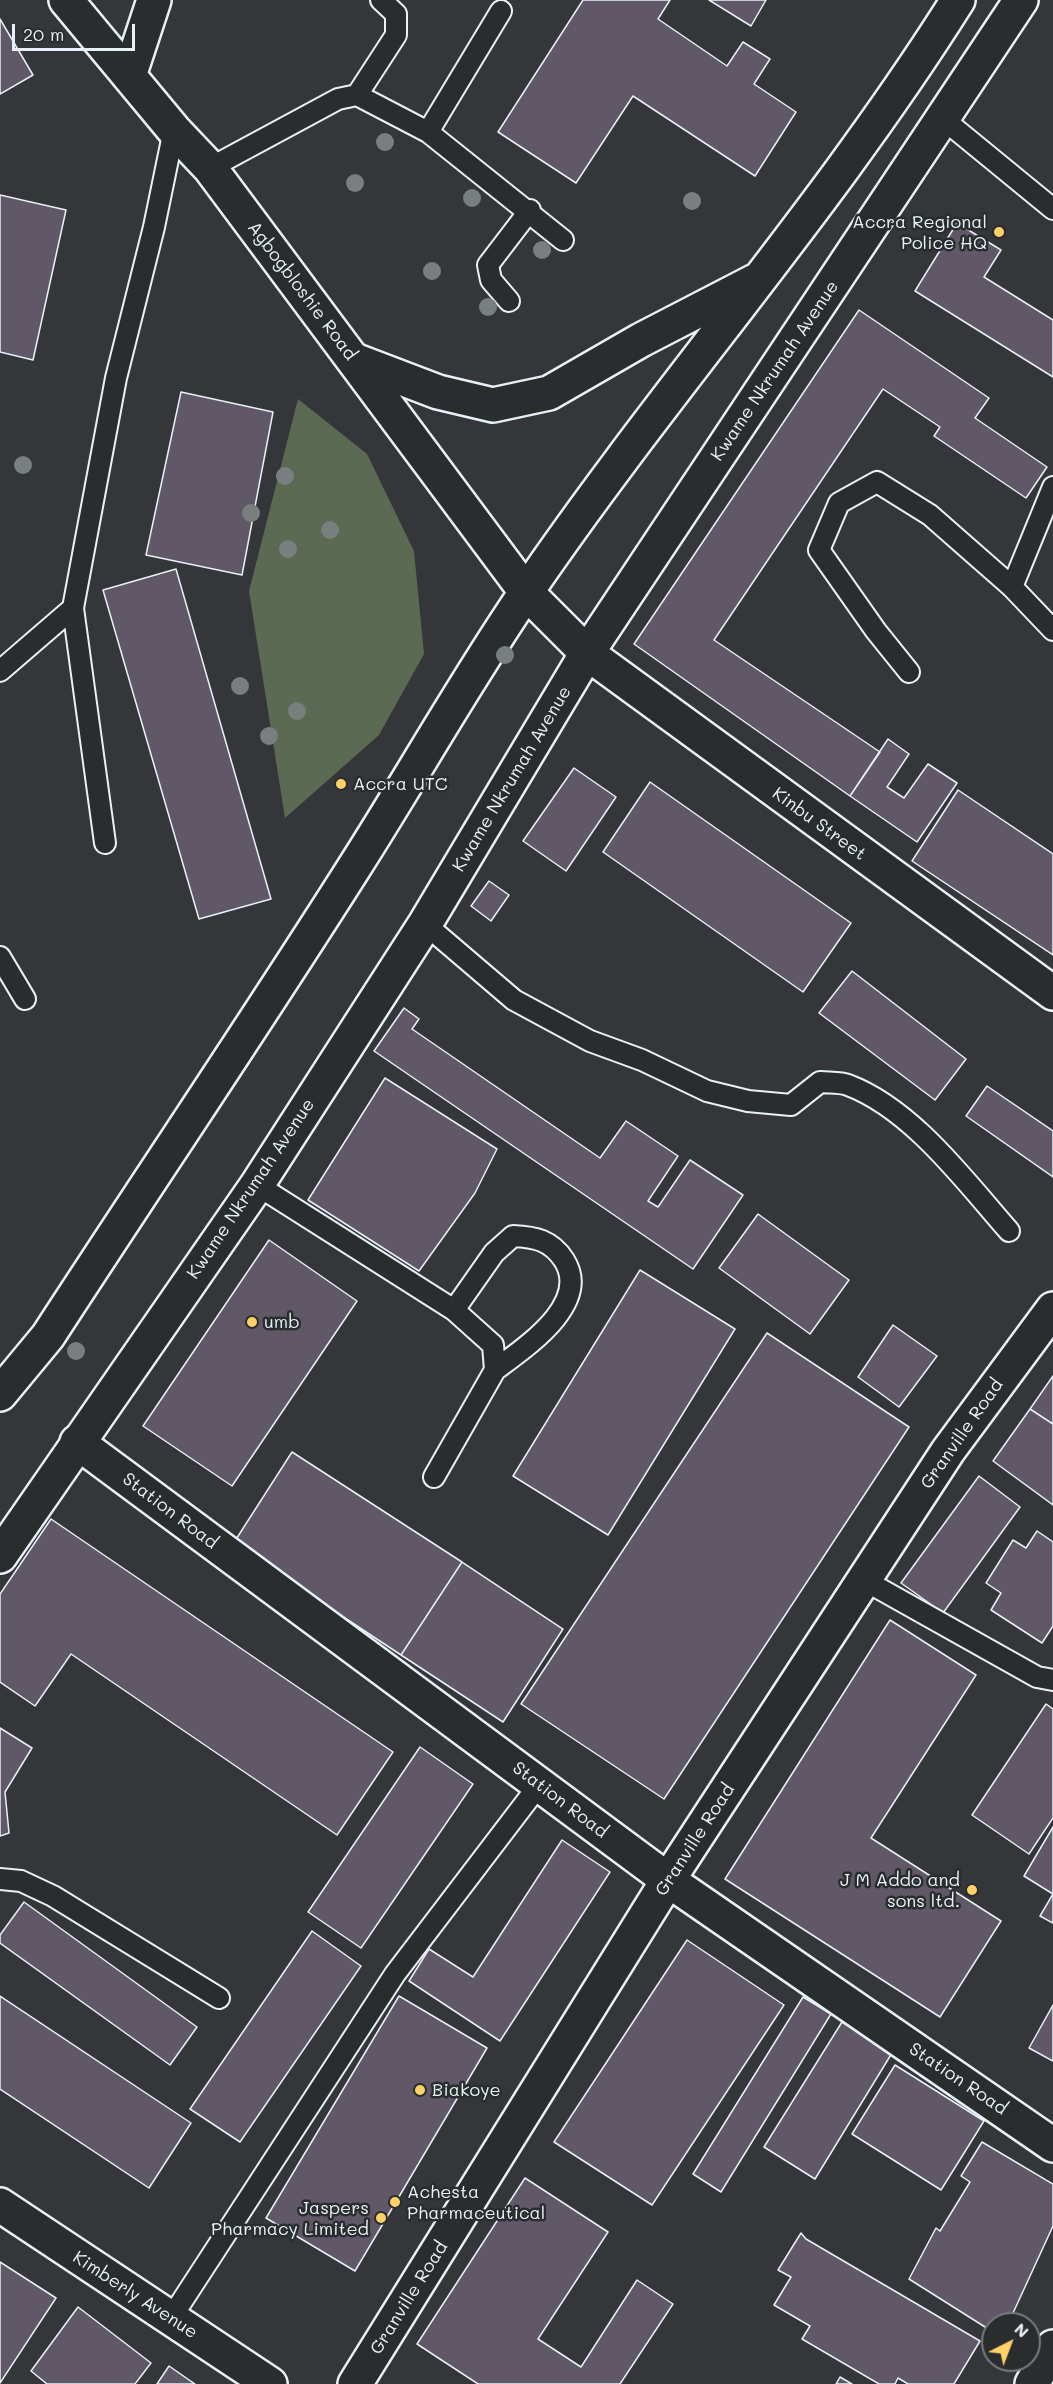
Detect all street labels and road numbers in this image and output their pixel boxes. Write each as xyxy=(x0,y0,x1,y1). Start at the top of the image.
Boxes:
street label: Agbogbloshie Road xyxy=(243,217,361,365)
street label: Kwame Nkrumah Avenue xyxy=(707,277,843,465)
street label: Kwame Nkrumah Avenue xyxy=(448,682,576,876)
street label: Kinbu Street xyxy=(768,783,870,865)
street label: Kwame Nkrumah Avenue xyxy=(183,1095,319,1283)
street label: Granville Road xyxy=(916,1375,1008,1493)
street label: Station Road xyxy=(118,1468,222,1554)
street label: Station Road xyxy=(508,1757,612,1843)
street label: Granville Road xyxy=(651,1780,739,1900)
street label: Station Road xyxy=(905,2038,1011,2120)
street label: Granville Road xyxy=(366,2237,452,2359)
street label: Kimberly Avenue xyxy=(69,2247,201,2343)

